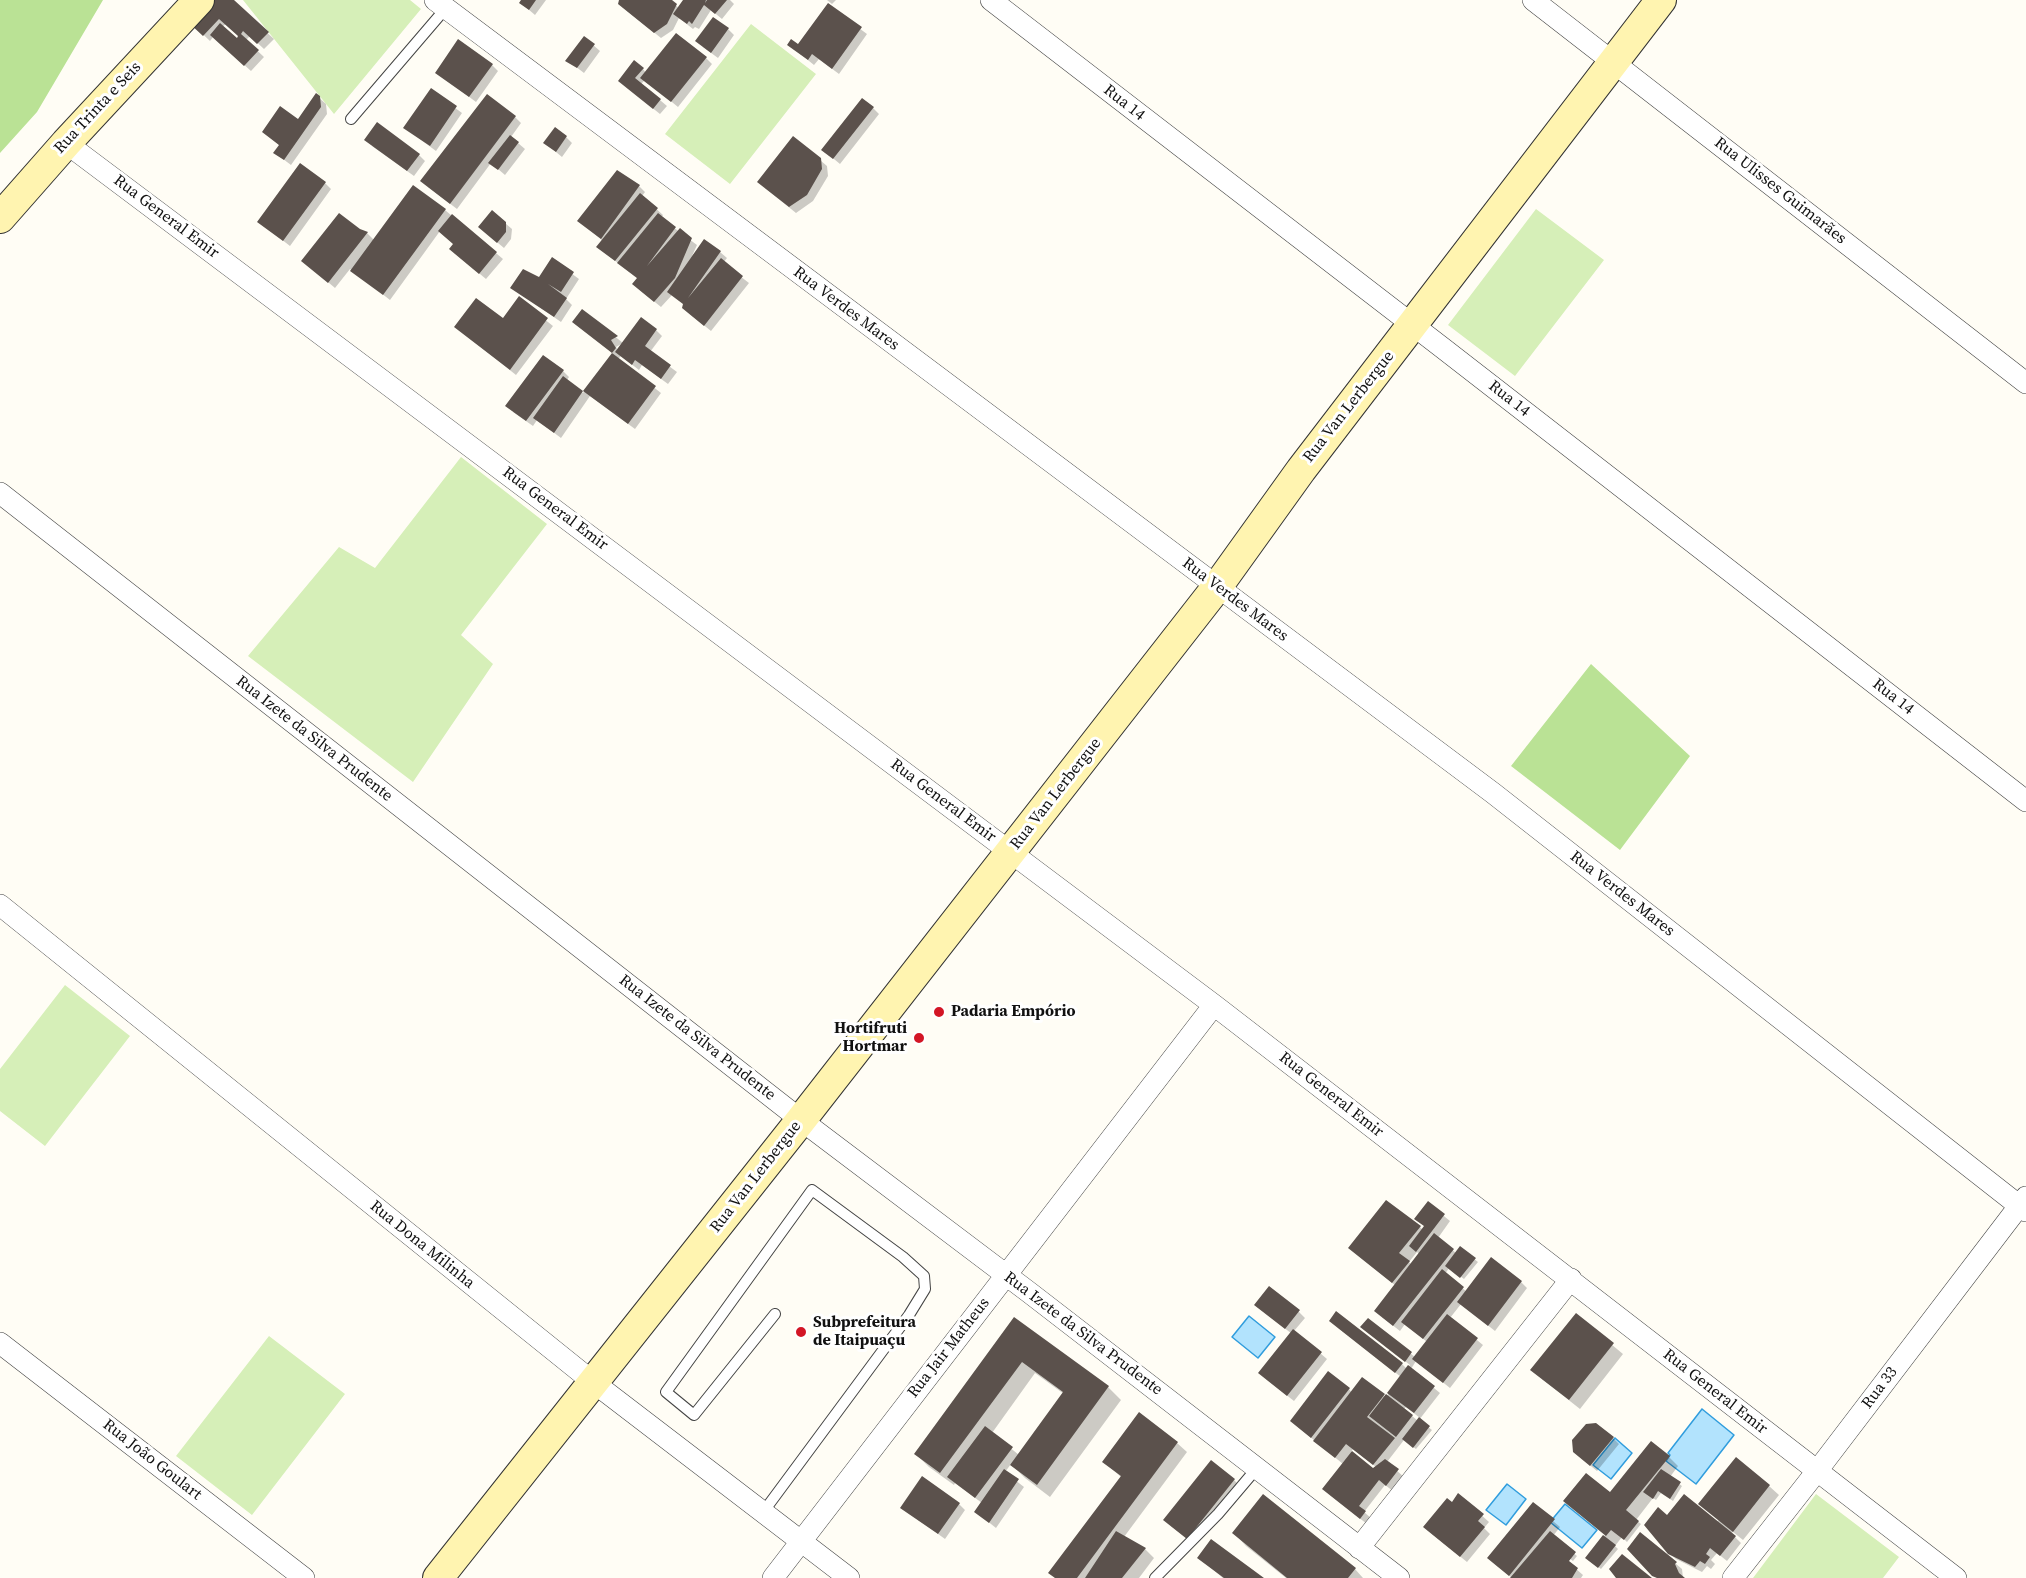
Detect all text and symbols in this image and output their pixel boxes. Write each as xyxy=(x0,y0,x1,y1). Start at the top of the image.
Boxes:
street label: Rua Trinta e Seis xyxy=(50,58,146,158)
street label: Rua 14 xyxy=(1099,81,1149,125)
street label: Rua Ulisses Guimarães xyxy=(1710,133,1850,249)
street label: Rua General Emir xyxy=(109,171,223,263)
street label: Rua Verdes Mares xyxy=(789,263,903,355)
street label: Rua Van Lerbergue xyxy=(1299,347,1399,467)
street label: Rua 14 xyxy=(1484,377,1534,421)
street label: Rua General Emir xyxy=(498,463,612,555)
street label: Rua Verdes Mares xyxy=(1178,554,1292,646)
street label: Rua Izete da Silva Prudente xyxy=(232,672,396,806)
street label: Rua 14 xyxy=(1868,675,1918,719)
street label: Rua Van Lerbergue xyxy=(1006,734,1106,854)
street label: Rua General Emir xyxy=(886,755,1000,847)
street label: Rua Verdes Mares xyxy=(1566,847,1678,941)
street label: Rua Izete da Silva Prudente xyxy=(615,971,779,1105)
place label: Padaria Empório xyxy=(951,1002,1076,1022)
marker: Padaria Empório xyxy=(932,1005,946,1019)
place label: Hortifruti Hortmar xyxy=(834,1019,907,1057)
marker: Hortifruti Hortmar xyxy=(912,1031,926,1045)
street label: Rua General Emir xyxy=(1275,1048,1387,1142)
street label: Rua Van Lerbergue xyxy=(706,1117,806,1237)
street label: Rua Dona Milinha xyxy=(366,1197,478,1293)
street label: Rua Izete da Silva Prudente xyxy=(1000,1268,1166,1400)
street label: Rua Jair Matheus xyxy=(904,1294,994,1402)
place label: Subprefeitura de Itaipuaçu xyxy=(813,1313,916,1351)
marker: Subprefeitura de Itaipuaçu xyxy=(794,1325,808,1339)
street label: Rua General Emir xyxy=(1659,1345,1771,1439)
street label: Rua 33 xyxy=(1858,1363,1902,1413)
street label: Rua João Goulart xyxy=(99,1415,205,1505)

